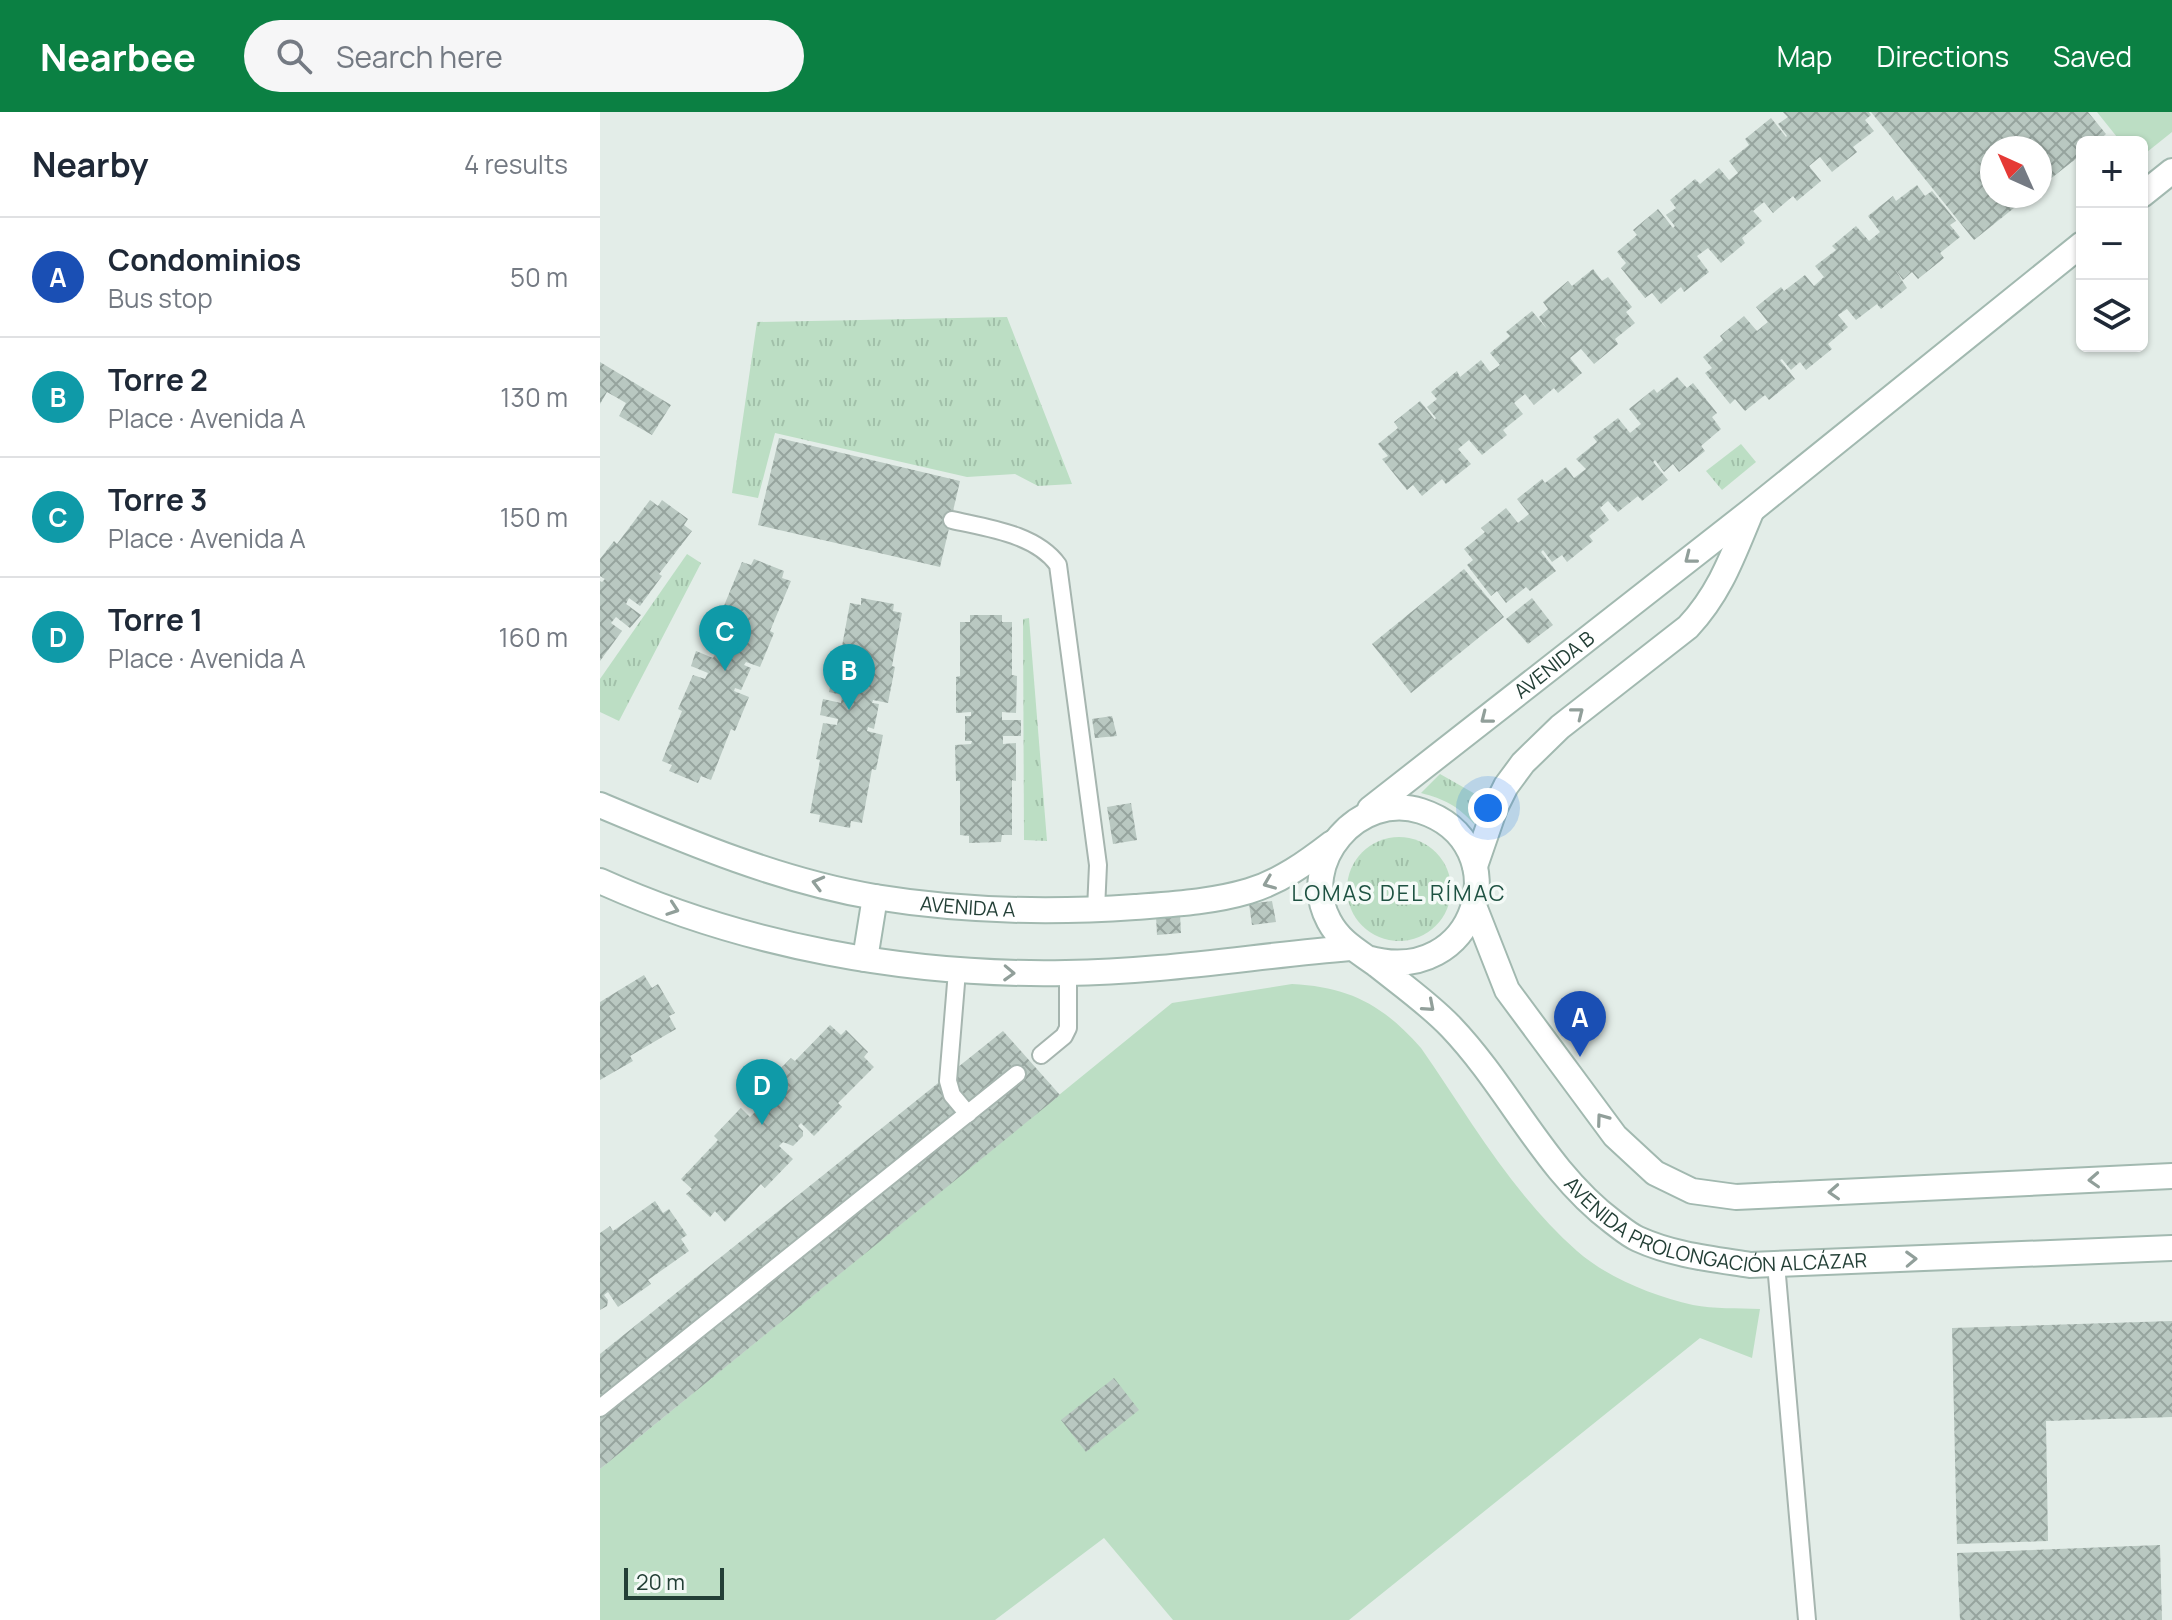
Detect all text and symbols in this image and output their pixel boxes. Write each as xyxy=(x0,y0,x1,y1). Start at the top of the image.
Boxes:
search box xyxy=(244,20,804,92)
text: Nearbee xyxy=(40,30,196,82)
icon: search xyxy=(272,34,316,78)
text: Search here xyxy=(336,36,503,77)
text: Map xyxy=(1777,37,1832,75)
text: Directions xyxy=(1876,37,2009,75)
text: Saved xyxy=(2053,37,2132,75)
north arrow xyxy=(1980,136,2052,208)
map controls xyxy=(2076,136,2148,352)
button: + xyxy=(2076,136,2148,208)
text: Nearby xyxy=(32,141,148,187)
text: 4 results xyxy=(464,146,568,182)
button: − xyxy=(2076,208,2148,280)
text: Condominios xyxy=(108,239,301,280)
text: A xyxy=(49,259,67,295)
text: 50 m xyxy=(510,259,568,295)
text: Bus stop xyxy=(108,280,213,316)
button: layers xyxy=(2076,280,2148,352)
text: Torre 2 xyxy=(108,359,208,400)
text: B xyxy=(50,379,66,415)
text: 130 m xyxy=(500,379,568,415)
text: Place · Avenida A xyxy=(108,400,306,436)
text: Torre 3 xyxy=(108,479,207,520)
text: C xyxy=(48,499,68,535)
text: 150 m xyxy=(500,499,568,535)
text: Place · Avenida A xyxy=(108,520,306,556)
one-way arrow xyxy=(1685,548,1699,563)
text: Torre 1 xyxy=(108,599,203,640)
pin: C xyxy=(699,605,751,671)
text: D xyxy=(49,619,67,655)
text: 160 m xyxy=(499,619,568,655)
street label: AVENIDA B xyxy=(1508,624,1600,704)
text: Place · Avenida A xyxy=(108,640,306,676)
pin: B xyxy=(823,644,875,710)
one-way arrow xyxy=(1569,708,1584,722)
one-way arrow xyxy=(1480,709,1495,723)
your location xyxy=(1468,788,1508,828)
one-way arrow xyxy=(1263,873,1277,890)
one-way arrow xyxy=(812,876,826,893)
district label: LOMAS DEL RÍMAC xyxy=(1291,878,1507,908)
street label: AVENIDA A xyxy=(919,889,1016,923)
one-way arrow xyxy=(665,899,679,916)
one-way arrow xyxy=(1003,964,1016,981)
pin: A xyxy=(1554,991,1606,1057)
one-way arrow xyxy=(1419,997,1434,1011)
pin: D xyxy=(736,1059,788,1125)
one-way arrow xyxy=(1598,1113,1612,1128)
street label: AVENIDA PROLONGACIÓN ALCÁZAR xyxy=(1559,1171,1868,1278)
one-way arrow xyxy=(2087,1171,2100,1188)
one-way arrow xyxy=(1827,1183,1840,1200)
one-way arrow xyxy=(1905,1250,1918,1267)
scale bar xyxy=(624,1564,724,1600)
text: 20 m xyxy=(636,1567,685,1597)

